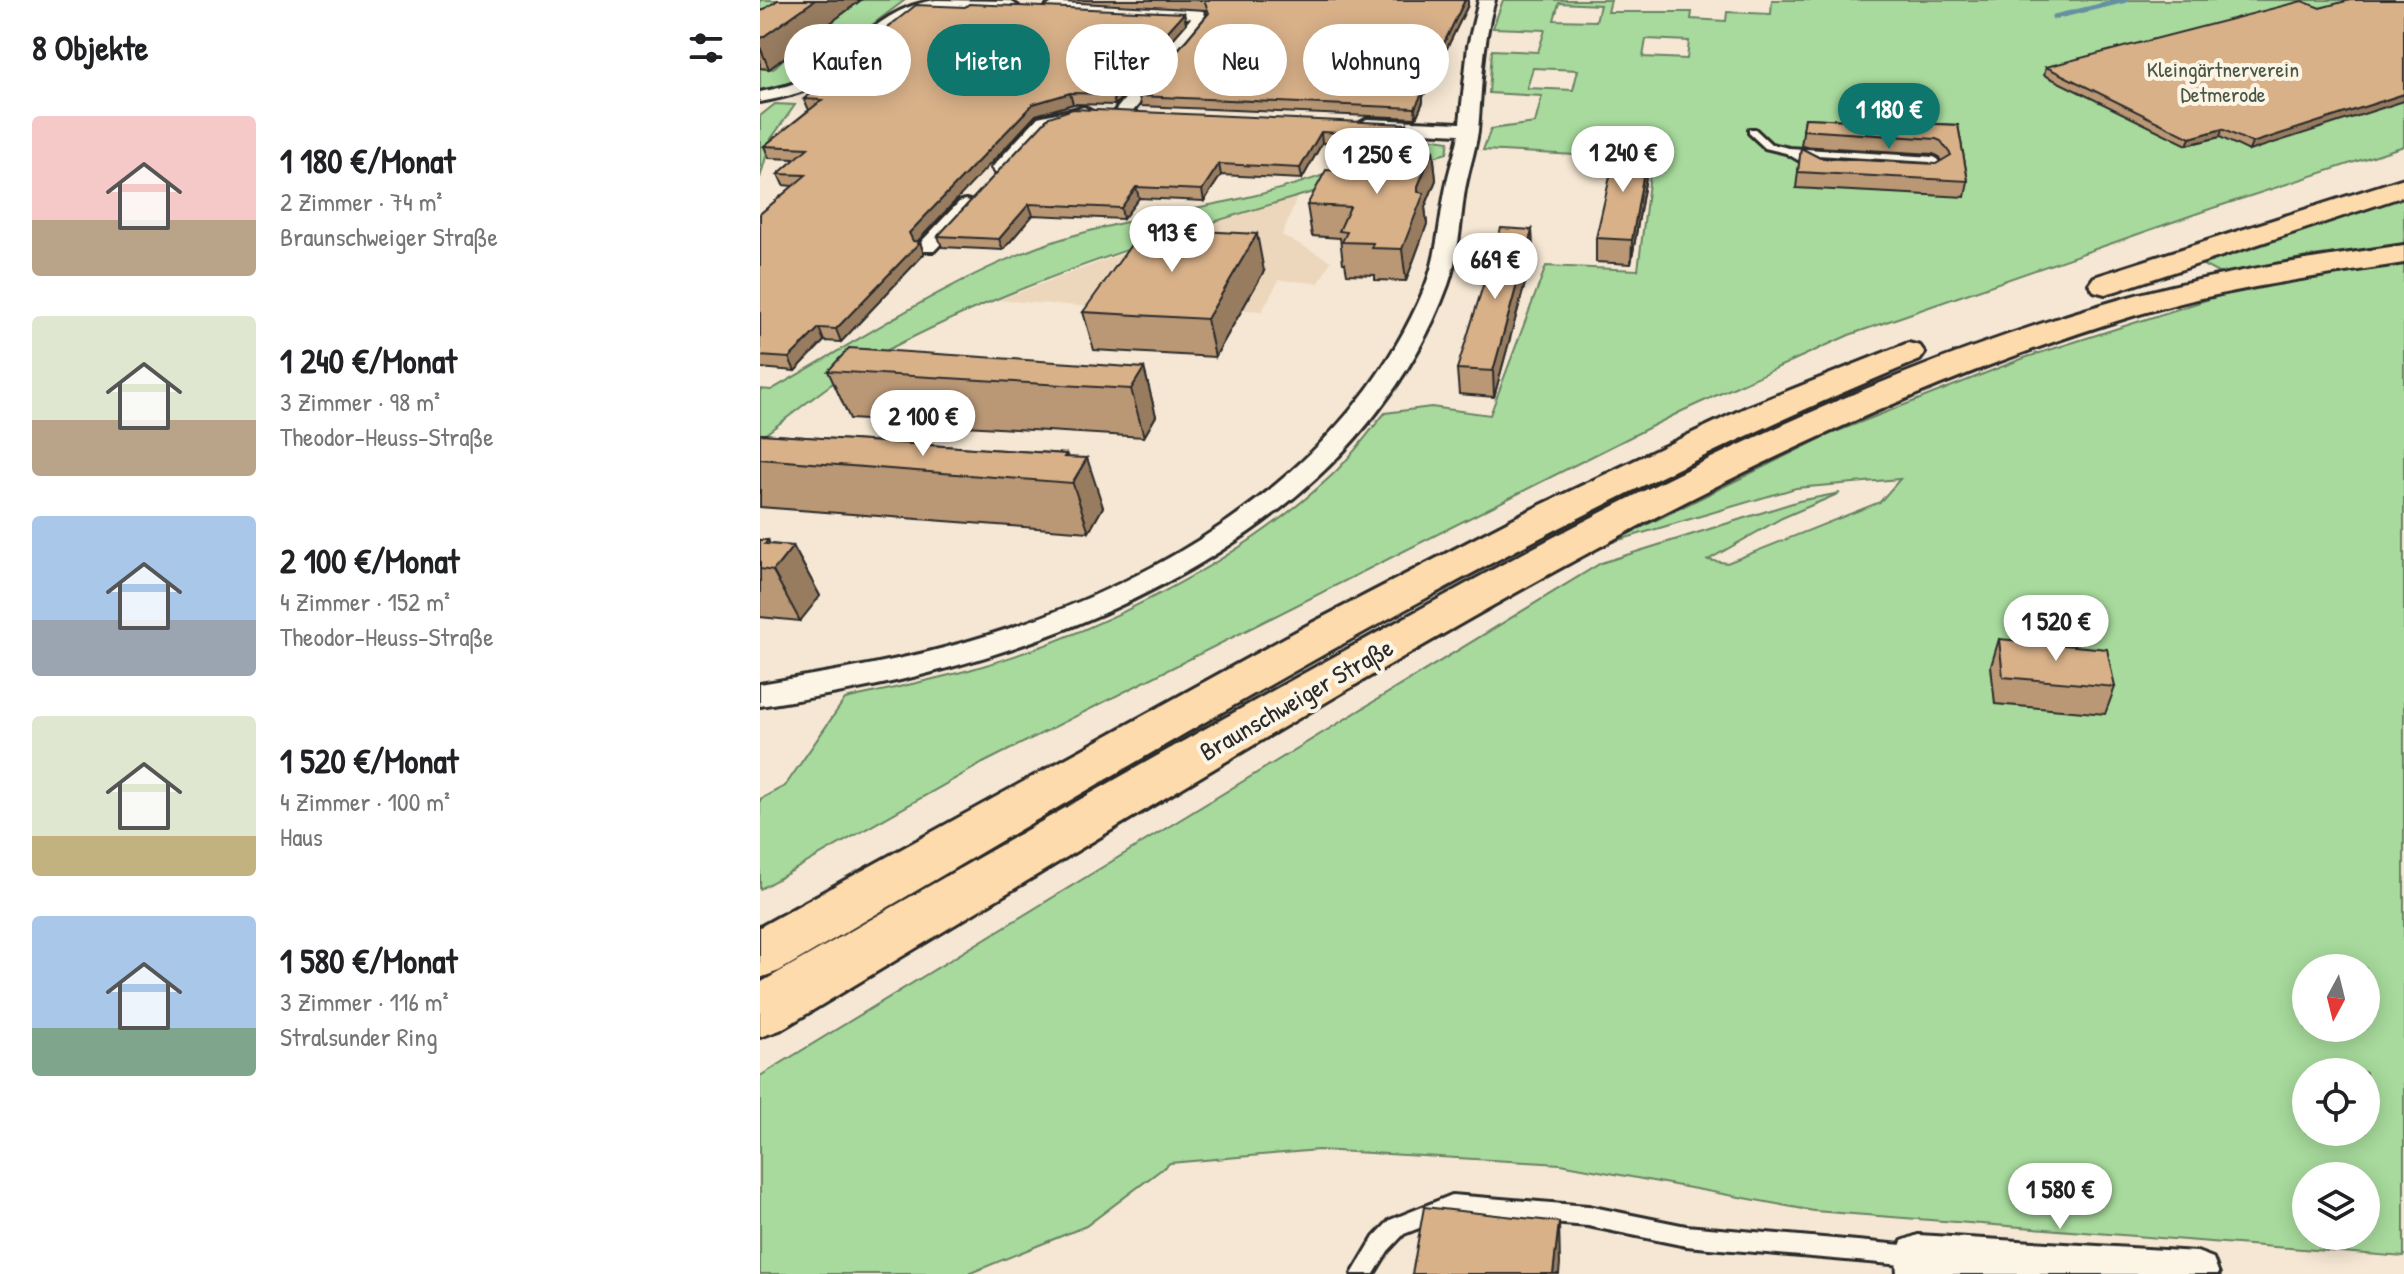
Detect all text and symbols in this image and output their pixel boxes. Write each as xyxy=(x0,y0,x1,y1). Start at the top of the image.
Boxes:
chip: Kaufen xyxy=(784,24,911,96)
chip: Mieten xyxy=(927,24,1050,96)
chip: Filter xyxy=(1066,24,1178,96)
chip: Neu xyxy=(1194,24,1287,96)
chip: Wohnung xyxy=(1303,24,1449,96)
text: 8 Objekte xyxy=(32,25,148,71)
icon: filters xyxy=(684,26,728,70)
park label: Kleingärtnerverein Detmerode xyxy=(2147,54,2299,109)
pin: 1 180 € xyxy=(1815,83,1963,151)
text: 1 180 € xyxy=(1856,91,1922,126)
pin: 1 240 € xyxy=(1549,126,1697,194)
pin: 1 250 € xyxy=(1303,128,1451,196)
text: 1 240 € xyxy=(1589,134,1657,169)
text: 1 250 € xyxy=(1343,136,1411,171)
text: 1 180 €/Monat xyxy=(280,138,455,184)
icon: home xyxy=(96,148,192,244)
text: 2 Zimmer · 74 m² xyxy=(280,184,442,219)
pin: 913 € xyxy=(1116,206,1228,274)
text: 913 € xyxy=(1147,214,1197,249)
text: Braunschweiger Straße xyxy=(280,219,498,254)
pin: 669 € xyxy=(1439,233,1551,301)
text: 669 € xyxy=(1471,241,1519,276)
text: 1 240 €/Monat xyxy=(280,338,457,384)
icon: home xyxy=(96,348,192,444)
text: 3 Zimmer · 98 m² xyxy=(280,384,440,419)
pin: 2 100 € xyxy=(849,390,997,458)
text: 2 100 € xyxy=(888,398,958,433)
text: Theodor-Heuss-Straße xyxy=(280,419,494,454)
text: 2 100 €/Monat xyxy=(280,538,459,584)
icon: home xyxy=(96,548,192,644)
text: 4 Zimmer · 152 m² xyxy=(280,584,450,619)
pin: 1 520 € xyxy=(1982,595,2130,663)
text: 1 520 € xyxy=(2022,603,2090,638)
text: Theodor-Heuss-Straße xyxy=(280,619,494,654)
street label: Braunschweiger Straße xyxy=(1193,629,1399,769)
text: 1 520 €/Monat xyxy=(280,738,459,784)
icon: home xyxy=(96,748,192,844)
text: 4 Zimmer · 100 m² xyxy=(280,784,450,819)
text: Haus xyxy=(280,819,323,854)
text: 1 580 €/Monat xyxy=(280,938,457,984)
icon: home xyxy=(96,948,192,1044)
north arrow xyxy=(2292,954,2380,1042)
map controls xyxy=(2292,954,2380,1250)
text: 3 Zimmer · 116 m² xyxy=(280,984,448,1019)
text: Stralsunder Ring xyxy=(280,1019,438,1054)
button: locate xyxy=(2292,1058,2380,1146)
button: layers xyxy=(2292,1162,2380,1250)
pin: 1 580 € xyxy=(1986,1163,2134,1231)
text: 1 580 € xyxy=(2026,1171,2094,1206)

